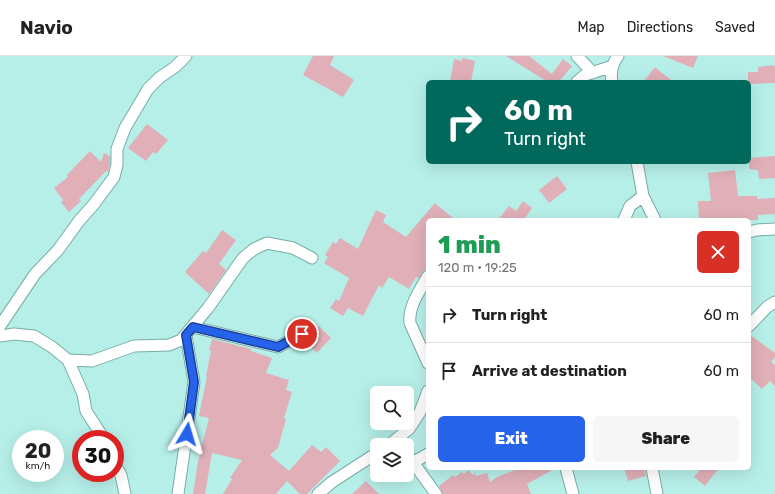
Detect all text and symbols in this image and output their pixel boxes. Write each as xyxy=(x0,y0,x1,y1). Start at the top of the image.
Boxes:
text: Navio xyxy=(20,16,73,39)
text: Map xyxy=(578,19,605,36)
text: Directions xyxy=(627,19,693,36)
text: Saved xyxy=(715,19,755,36)
text: 60 m xyxy=(504,94,573,127)
icon: right xyxy=(438,96,490,148)
text: Turn right xyxy=(504,128,586,150)
text: 1 min xyxy=(438,231,501,259)
button: close xyxy=(697,231,739,273)
text: 120 m · 19:25 xyxy=(438,260,517,275)
icon: right xyxy=(438,304,460,326)
text: Turn right xyxy=(472,306,547,324)
text: 60 m xyxy=(703,306,739,324)
pin xyxy=(285,317,319,351)
icon: arrive xyxy=(291,323,313,345)
icon: arrive xyxy=(438,360,460,382)
text: Arrive at destination xyxy=(472,362,627,380)
text: 60 m xyxy=(703,362,739,380)
map controls xyxy=(370,386,414,482)
button: search xyxy=(370,386,414,430)
position arrow xyxy=(166,413,208,455)
button: Exit xyxy=(438,416,585,462)
button: Share xyxy=(593,416,739,462)
speed limit sign: 30 xyxy=(72,430,124,482)
button: layers xyxy=(370,438,414,482)
text: 20 xyxy=(25,439,51,463)
text: km/h xyxy=(26,460,50,472)

